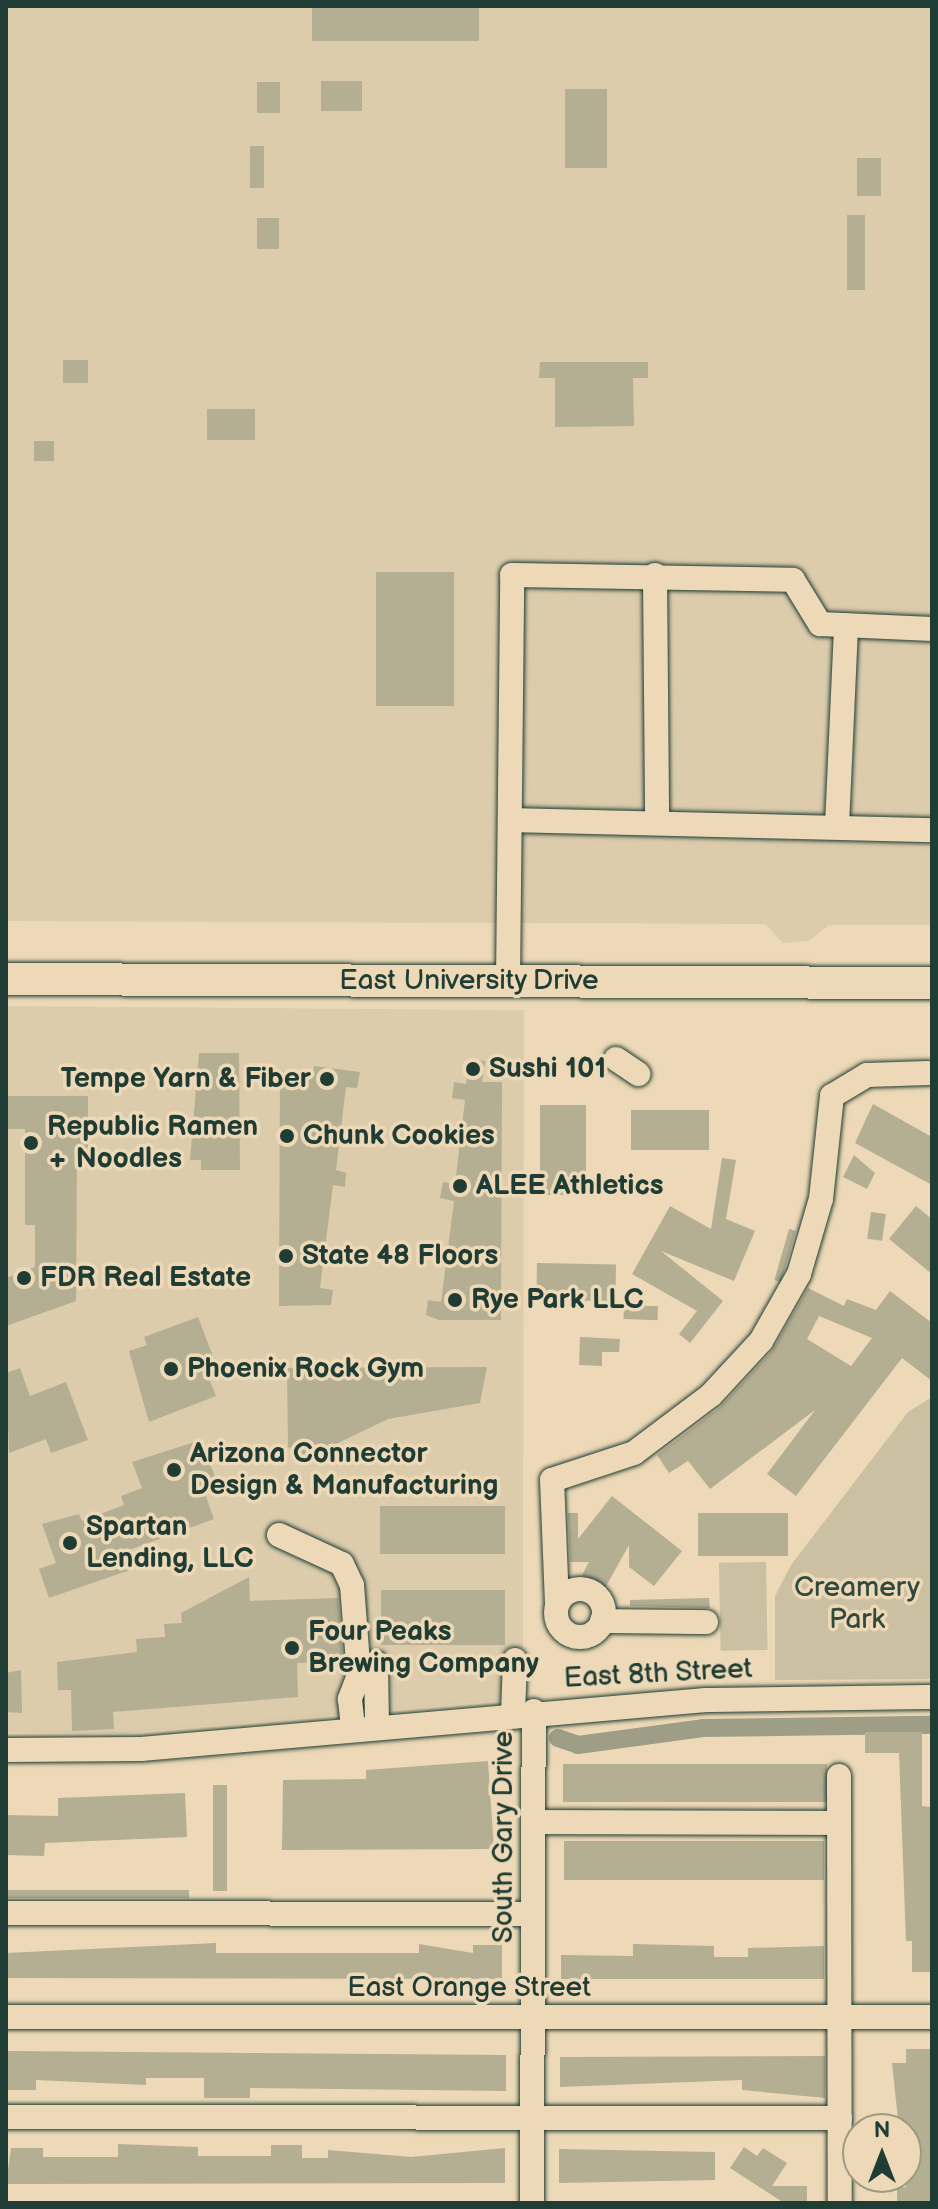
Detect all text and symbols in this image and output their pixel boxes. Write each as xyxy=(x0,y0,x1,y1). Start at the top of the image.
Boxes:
street label: East University Drive xyxy=(338,964,600,998)
place label: Sushi 101 xyxy=(489,1052,606,1086)
marker: Sushi 101 xyxy=(464,1060,482,1078)
place label: Tempe Yarn & Fiber xyxy=(61,1062,311,1096)
marker: Tempe Yarn & Fiber xyxy=(318,1070,336,1088)
place label: Republic Ramen + Noodles xyxy=(47,1110,258,1176)
place label: Chunk Cookies xyxy=(303,1119,495,1153)
marker: Chunk Cookies xyxy=(278,1127,296,1145)
marker: Republic Ramen + Noodles xyxy=(22,1134,40,1152)
place label: ALEE Athletics xyxy=(476,1169,664,1203)
marker: ALEE Athletics xyxy=(451,1177,469,1195)
place label: State 48 Floors xyxy=(302,1239,498,1273)
marker: State 48 Floors xyxy=(277,1247,295,1265)
place label: FDR Real Estate xyxy=(40,1261,251,1295)
marker: FDR Real Estate xyxy=(15,1269,33,1287)
place label: Rye Park LLC xyxy=(471,1283,644,1317)
marker: Rye Park LLC xyxy=(446,1291,464,1309)
place label: Phoenix Rock Gym xyxy=(187,1352,424,1386)
marker: Phoenix Rock Gym xyxy=(162,1360,180,1378)
place label: Arizona Connector Design & Manufacturing xyxy=(190,1437,498,1503)
marker: Arizona Connector Design & Manufacturing xyxy=(165,1461,183,1479)
place label: Spartan Lending, LLC xyxy=(86,1510,254,1576)
marker: Spartan Lending, LLC xyxy=(61,1534,79,1552)
park label: Creamery Park xyxy=(794,1571,920,1637)
place label: Four Peaks Brewing Company xyxy=(308,1615,539,1681)
marker: Four Peaks Brewing Company xyxy=(283,1639,301,1657)
street label: East 8th Street xyxy=(563,1652,753,1696)
street label: South Gary Drive xyxy=(487,1730,521,1944)
street label: East Orange Street xyxy=(347,1971,591,2005)
north arrow xyxy=(842,2113,922,2193)
text: N xyxy=(874,2117,890,2144)

